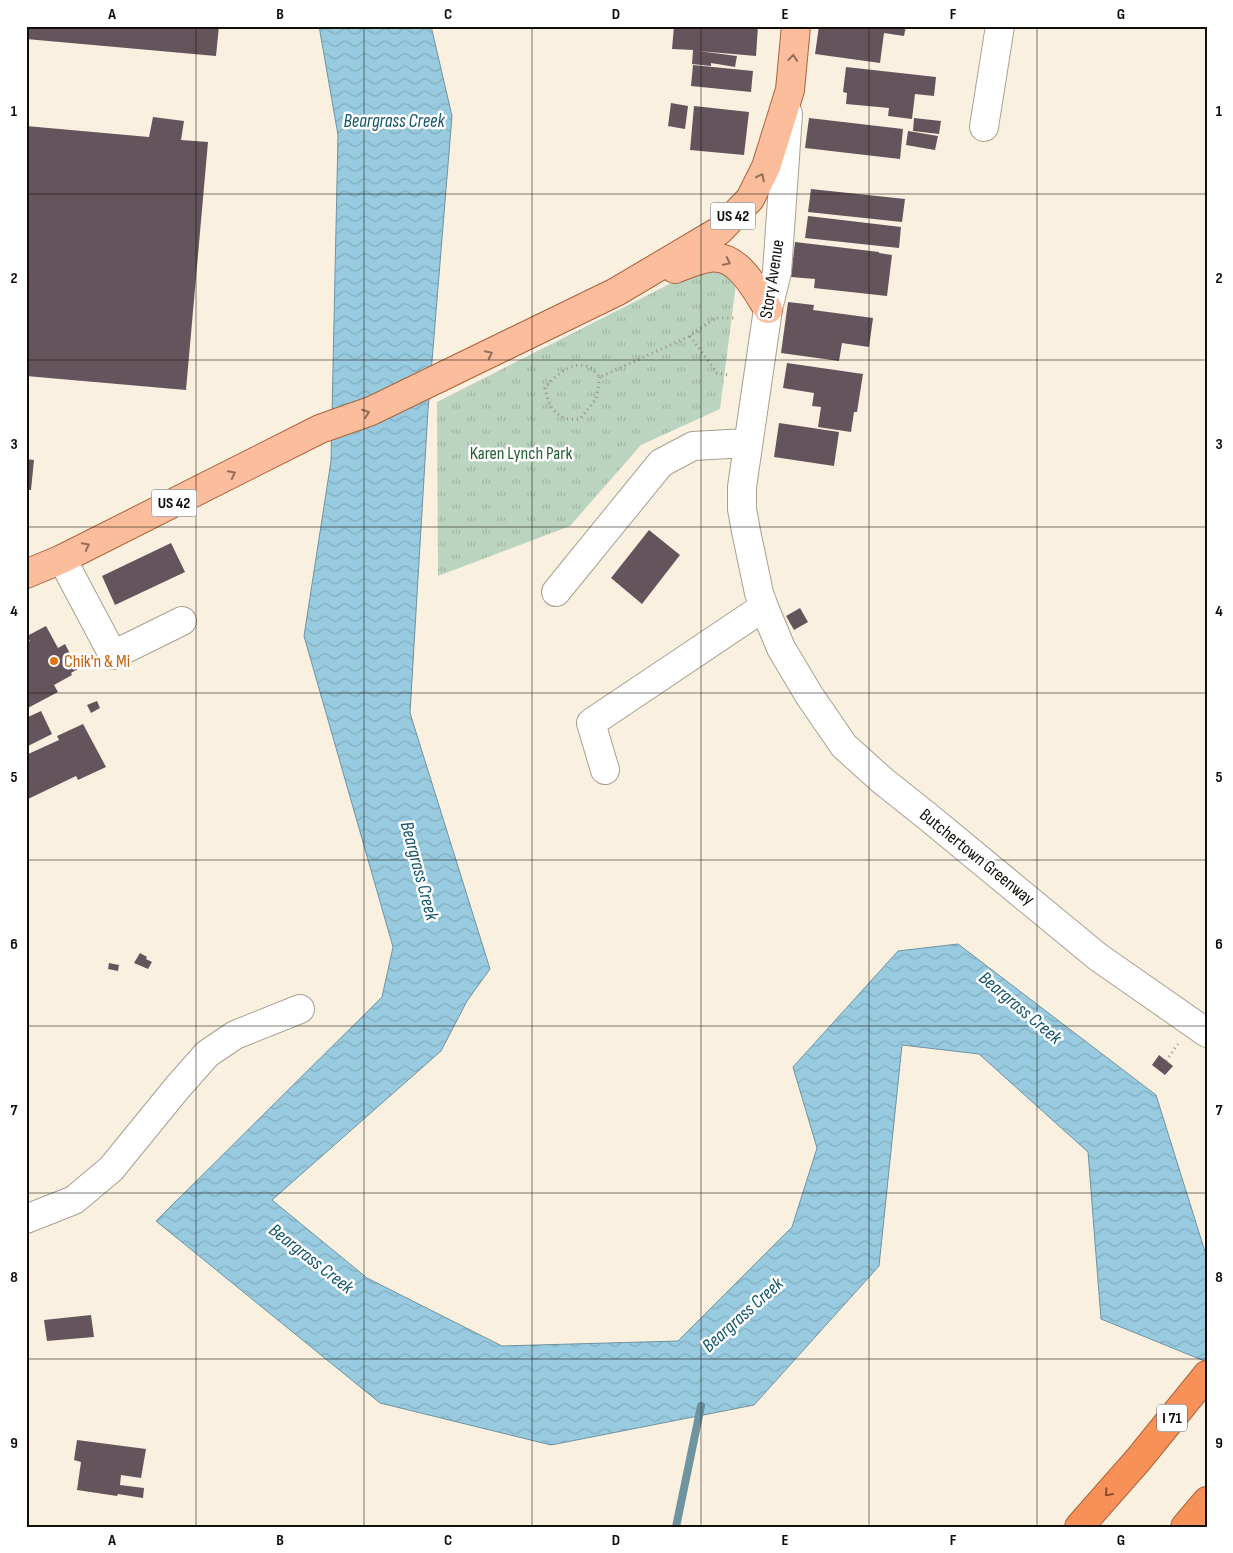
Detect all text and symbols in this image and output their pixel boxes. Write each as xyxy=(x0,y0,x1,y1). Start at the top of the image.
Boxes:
text: A xyxy=(107,5,116,24)
text: B xyxy=(276,5,284,24)
text: C xyxy=(444,5,452,24)
text: D xyxy=(612,5,620,24)
text: E xyxy=(782,5,789,24)
text: F xyxy=(950,5,957,24)
text: G xyxy=(1117,5,1125,24)
one-way arrow xyxy=(787,54,798,62)
text: 1 xyxy=(11,102,18,121)
text: 1 xyxy=(1216,102,1223,121)
water label: Beargrass Creek xyxy=(343,110,445,133)
one-way arrow xyxy=(755,173,765,182)
road number: US 42 xyxy=(710,202,756,230)
street label: Story Avenue xyxy=(755,238,789,320)
one-way arrow xyxy=(722,255,731,266)
text: 2 xyxy=(10,269,18,288)
text: 2 xyxy=(1215,269,1223,288)
one-way arrow xyxy=(483,350,492,360)
one-way arrow xyxy=(361,408,370,419)
text: 3 xyxy=(10,435,18,454)
text: 3 xyxy=(1215,435,1223,454)
park label: Karen Lynch Park xyxy=(470,443,572,464)
one-way arrow xyxy=(227,469,236,480)
road number: US 42 xyxy=(152,489,196,516)
one-way arrow xyxy=(81,542,90,552)
text: 4 xyxy=(10,602,18,621)
text: 4 xyxy=(1215,602,1223,621)
place label: Chik'n & Mi xyxy=(64,651,130,672)
marker: Chik'n & Mi xyxy=(48,655,60,667)
text: 5 xyxy=(10,768,18,787)
text: 5 xyxy=(1215,768,1223,787)
street label: Butchertown Greenway xyxy=(915,804,1039,910)
water label: Beargrass Creek xyxy=(395,819,443,924)
text: 6 xyxy=(10,935,18,954)
text: 6 xyxy=(1215,935,1223,954)
water label: Beargrass Creek xyxy=(974,967,1067,1050)
text: 7 xyxy=(11,1101,18,1120)
text: 7 xyxy=(1216,1101,1223,1120)
water label: Beargrass Creek xyxy=(264,1219,359,1300)
text: 8 xyxy=(10,1268,18,1287)
text: 8 xyxy=(1215,1268,1223,1287)
water label: Beargrass Creek xyxy=(698,1272,789,1357)
road number: I 71 xyxy=(1157,1405,1187,1432)
text: 9 xyxy=(10,1434,18,1453)
text: 9 xyxy=(1215,1434,1223,1453)
one-way arrow xyxy=(1105,1488,1114,1497)
text: A xyxy=(107,1531,116,1550)
text: B xyxy=(276,1531,284,1550)
text: C xyxy=(444,1531,452,1550)
text: D xyxy=(612,1531,620,1550)
text: E xyxy=(782,1531,789,1550)
text: F xyxy=(950,1531,957,1550)
text: G xyxy=(1117,1531,1125,1550)

